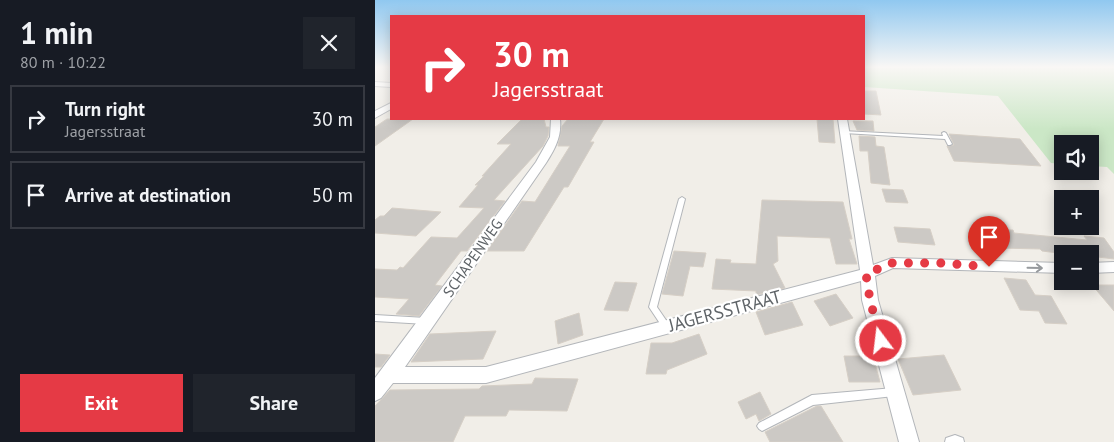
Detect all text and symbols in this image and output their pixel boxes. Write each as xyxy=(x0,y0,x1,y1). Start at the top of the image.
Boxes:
text: 1 min xyxy=(20,13,93,52)
button: close xyxy=(303,17,355,69)
text: 30 m xyxy=(493,31,570,77)
icon: right xyxy=(410,35,475,100)
text: 80 m · 10:22 xyxy=(20,52,106,72)
text: Jagersstraat xyxy=(493,75,604,103)
text: Turn right xyxy=(65,97,145,121)
icon: right xyxy=(22,105,50,133)
text: 30 m xyxy=(312,107,353,131)
text: Jagersstraat xyxy=(65,121,145,141)
map controls xyxy=(1054,135,1099,290)
button: sound xyxy=(1054,135,1099,180)
icon: arrive xyxy=(22,181,50,209)
text: Arrive at destination xyxy=(65,183,231,207)
text: 50 m xyxy=(312,183,353,207)
button: + xyxy=(1054,190,1099,235)
street label: SCHAPENWEG xyxy=(439,215,507,301)
pin xyxy=(968,216,1010,267)
icon: arrive xyxy=(975,223,1003,251)
button: − xyxy=(1054,245,1099,290)
one-way arrow xyxy=(1026,263,1043,273)
street label: JAGERSSTRAAT xyxy=(665,284,784,337)
position arrow xyxy=(854,314,906,366)
button: Exit xyxy=(20,374,183,432)
button: Share xyxy=(193,374,355,432)

